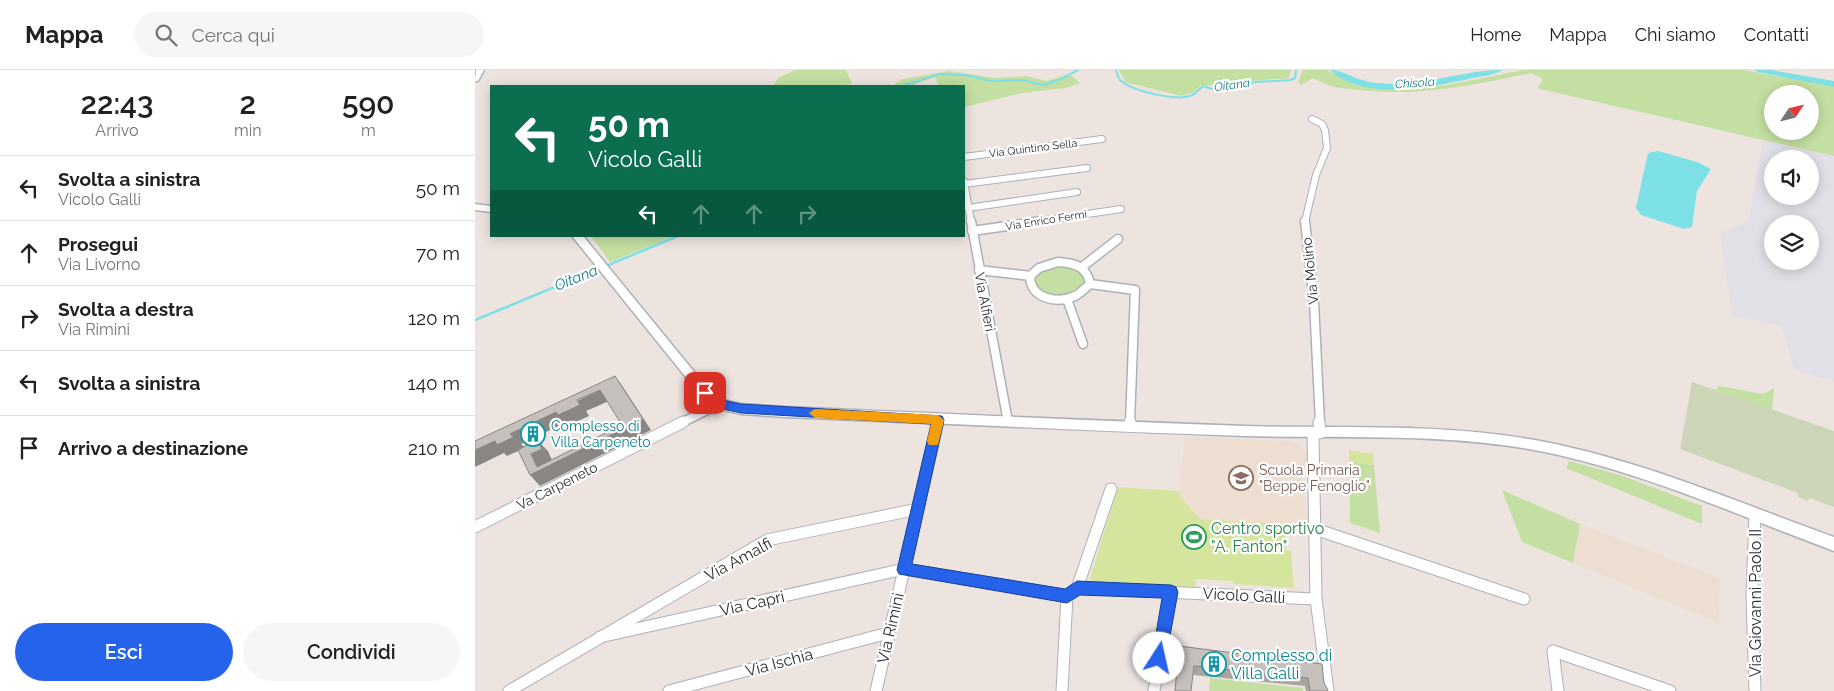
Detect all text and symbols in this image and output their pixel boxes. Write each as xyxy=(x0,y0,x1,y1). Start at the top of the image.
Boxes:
search box xyxy=(134,12,484,57)
text: Mappa xyxy=(25,20,104,49)
icon: search xyxy=(152,21,180,49)
text: Cerca qui xyxy=(192,24,275,46)
text: Home xyxy=(1470,24,1521,45)
text: Mappa xyxy=(1549,24,1607,45)
text: Chi siamo xyxy=(1635,24,1716,45)
text: Contatti xyxy=(1744,24,1809,45)
water label: Chisola xyxy=(1395,75,1435,91)
water label: Oitana xyxy=(1213,76,1251,94)
north arrow xyxy=(1764,85,1819,140)
map controls xyxy=(1764,85,1819,270)
text: 22:43 xyxy=(80,86,153,121)
text: 2 xyxy=(239,86,256,121)
text: 590 xyxy=(342,86,395,121)
text: 50 m xyxy=(588,104,670,145)
icon: left xyxy=(505,105,570,170)
text: Arrivo xyxy=(95,121,139,140)
text: min xyxy=(234,121,261,140)
text: m xyxy=(361,121,376,140)
street label: Via Quintino Sella xyxy=(988,137,1078,160)
text: Vicolo Galli xyxy=(588,146,702,172)
button: sound xyxy=(1764,150,1819,205)
text: Svolta a sinistra xyxy=(58,168,200,190)
icon: left xyxy=(15,174,43,202)
text: 50 m xyxy=(416,177,460,199)
text: Vicolo Galli xyxy=(58,190,141,209)
icon: left xyxy=(634,200,662,228)
icon: ahead xyxy=(687,200,715,228)
icon: ahead xyxy=(740,200,768,228)
icon: right xyxy=(793,200,821,228)
street label: Via Enrico Fermi xyxy=(1004,208,1088,233)
button: layers xyxy=(1764,215,1819,270)
text: Prosegui xyxy=(58,233,138,255)
street label: Via Molino xyxy=(1299,237,1321,305)
icon: ahead xyxy=(15,239,43,267)
text: 70 m xyxy=(416,242,460,264)
text: Via Livorno xyxy=(58,255,140,274)
water label: Oitana xyxy=(552,261,600,295)
street label: Via Alfieri xyxy=(971,271,999,333)
text: Svolta a destra xyxy=(58,298,194,320)
icon: right xyxy=(15,304,43,332)
text: 120 m xyxy=(408,307,460,329)
text: Via Rimini xyxy=(58,320,130,339)
icon: left xyxy=(15,369,43,397)
text: Svolta a sinistra xyxy=(58,372,200,394)
text: 140 m xyxy=(408,372,460,394)
pin xyxy=(684,372,726,414)
icon: arrive xyxy=(691,379,719,407)
place label: Complesso di Villa Carpeneto xyxy=(551,418,651,450)
building icon: Complesso di Villa Carpeneto xyxy=(520,421,546,447)
icon: arrive xyxy=(15,434,43,462)
text: Arrivo a destinazione xyxy=(58,437,248,459)
text: 210 m xyxy=(408,437,460,459)
street label: Va Carpeneto xyxy=(514,459,600,513)
place label: Scuola Primaria "Beppe Fenoglio" xyxy=(1259,462,1370,494)
school or university icon: Scuola Primaria "Beppe Fenoglio" xyxy=(1228,465,1254,491)
place label: Centro sportivo "A. Fanton" xyxy=(1211,519,1324,556)
sports icon: Centro sportivo "A. Fanton" xyxy=(1181,524,1207,550)
street label: Via Giovanni Paolo II xyxy=(1746,529,1765,677)
street label: Via Amalfi xyxy=(701,534,775,585)
street label: Vicolo Galli xyxy=(1202,584,1286,607)
street label: Via Capri xyxy=(718,587,786,620)
street label: Via Rimini xyxy=(873,591,908,665)
button: Esci xyxy=(15,623,233,681)
button: Condividi xyxy=(243,623,460,681)
position arrow xyxy=(1132,631,1184,683)
street label: Via Ischia xyxy=(743,644,815,681)
place label: Complesso di Villa Galli xyxy=(1231,646,1332,683)
building icon: Complesso di Villa Galli xyxy=(1201,651,1227,677)

